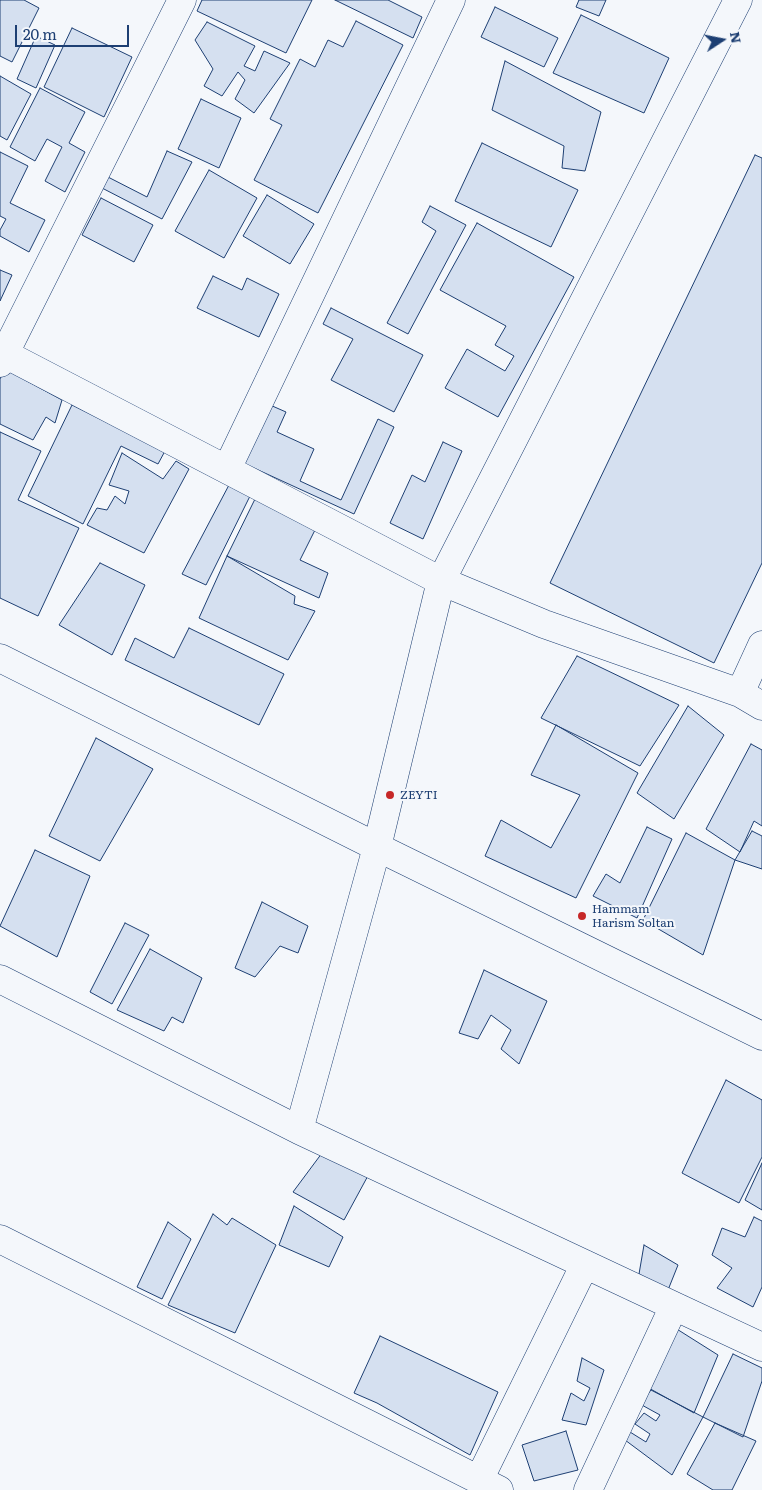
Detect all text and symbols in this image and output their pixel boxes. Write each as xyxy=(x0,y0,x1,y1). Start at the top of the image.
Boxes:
scale bar xyxy=(18,15,131,47)
north arrow xyxy=(697,15,747,65)
text: 20 m xyxy=(23,22,57,45)
text: N xyxy=(726,29,748,45)
place label: ZEYTI xyxy=(400,788,438,802)
marker: ZEYTI xyxy=(384,789,396,801)
place label: Hammam Harism Soltan xyxy=(592,902,674,930)
marker: Hammam Harism Soltan xyxy=(576,910,588,922)

